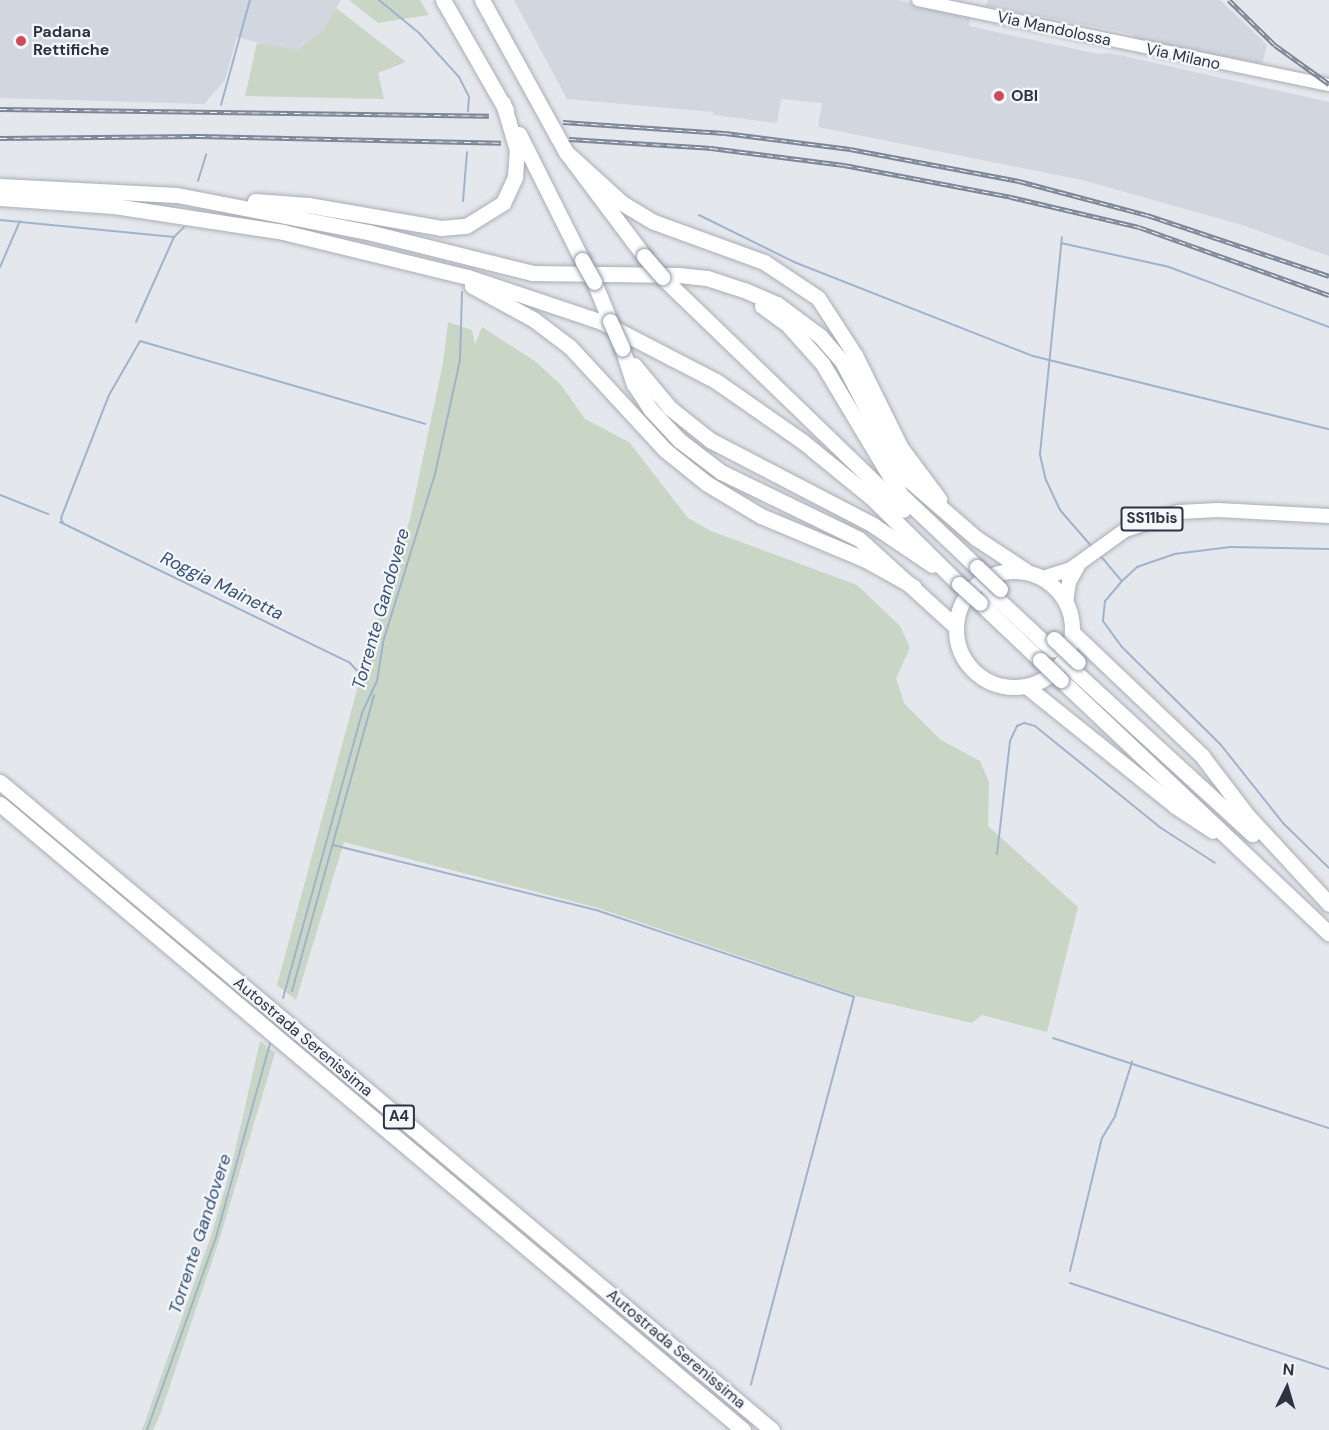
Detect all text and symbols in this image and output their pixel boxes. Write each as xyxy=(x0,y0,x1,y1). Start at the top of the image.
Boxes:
street label: Via Mandolossa xyxy=(995,8,1113,50)
place label: Padana Rettifiche xyxy=(33,22,109,60)
marker: Padana Rettifiche xyxy=(14,34,28,48)
street label: Via Milano xyxy=(1144,40,1222,74)
place label: OBI xyxy=(1011,86,1038,106)
marker: OBI xyxy=(992,89,1006,103)
road number: SS11bis xyxy=(1120,507,1184,531)
water label: Torrente Gandovere xyxy=(348,526,414,692)
water label: Roggia Mainetta xyxy=(157,547,287,625)
street label: Autostrada Serenissima xyxy=(230,973,376,1101)
road number: A4 xyxy=(382,1105,416,1129)
water label: Torrente Gandovere xyxy=(164,1151,236,1317)
street label: Autostrada Serenissima xyxy=(603,1285,749,1413)
north arrow xyxy=(1257,1358,1317,1418)
text: N xyxy=(1282,1359,1295,1381)

